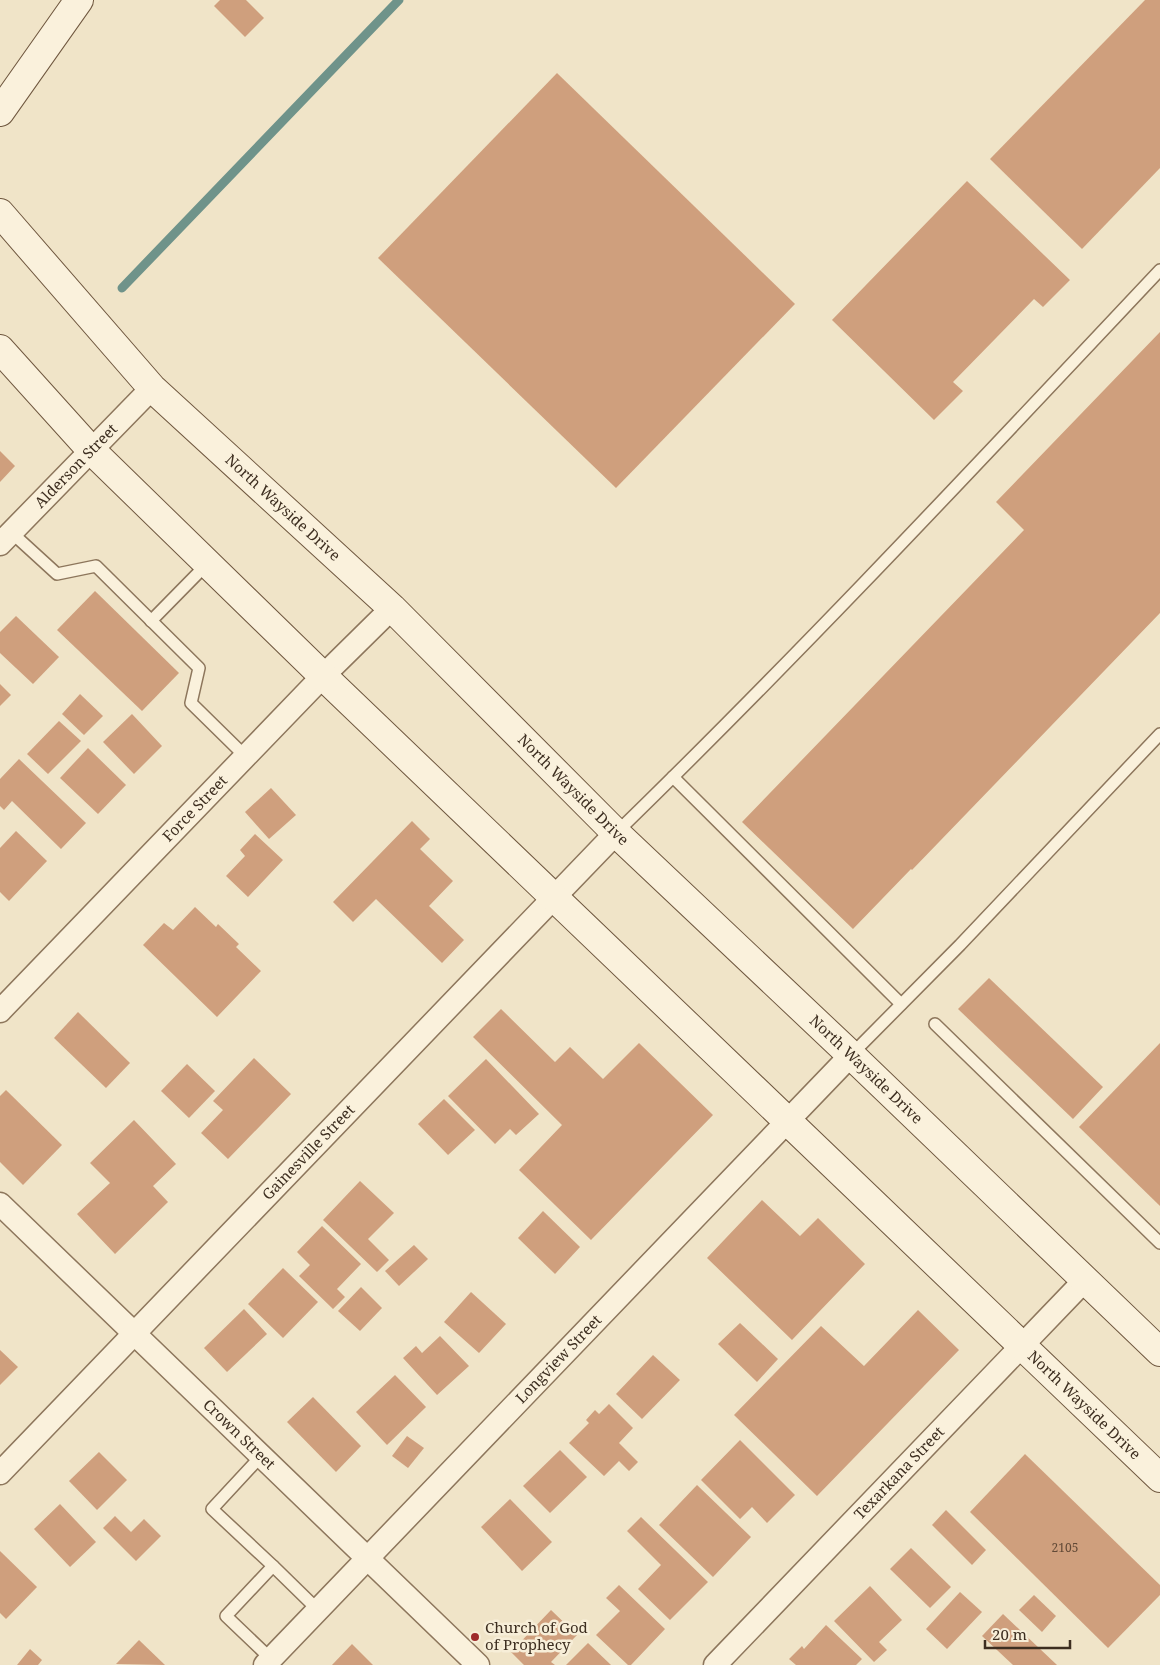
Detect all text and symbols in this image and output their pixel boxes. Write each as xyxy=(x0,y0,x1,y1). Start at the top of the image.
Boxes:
street label: Alderson Street xyxy=(30,419,121,512)
street label: North Wayside Drive xyxy=(221,449,345,565)
street label: North Wayside Drive xyxy=(514,729,634,849)
street label: Force Street xyxy=(158,770,231,846)
street label: North Wayside Drive xyxy=(806,1010,928,1128)
street label: Gainesville Street xyxy=(257,1100,358,1204)
street label: Longview Street xyxy=(511,1310,605,1407)
street label: North Wayside Drive xyxy=(1024,1346,1146,1464)
street label: Crown Street xyxy=(199,1394,280,1473)
street label: Texarkana Street xyxy=(849,1422,948,1523)
house number: 2105 xyxy=(1052,1539,1078,1556)
place label: Church of God of Prophecy xyxy=(485,1617,588,1654)
scale bar xyxy=(985,1618,1070,1650)
text: 20 m xyxy=(992,1624,1027,1644)
marker: Church of God of Prophecy xyxy=(469,1631,481,1643)

